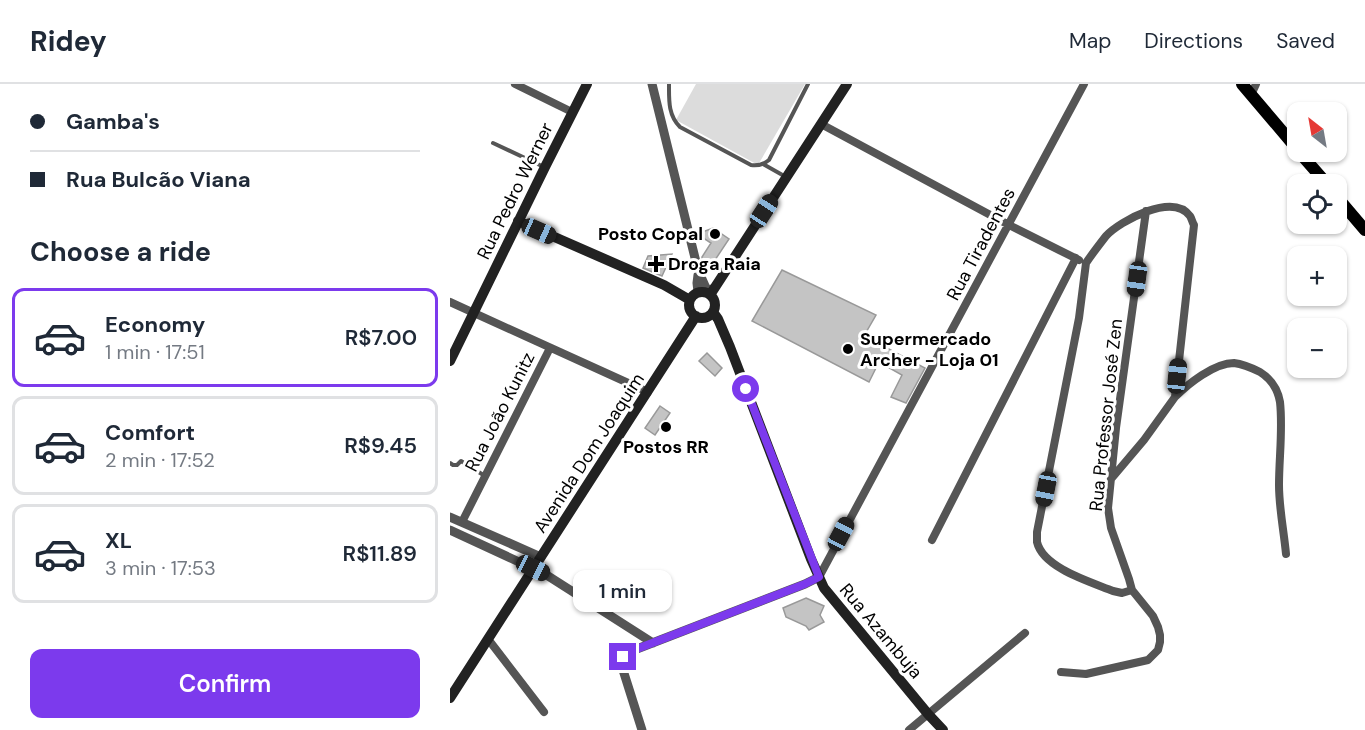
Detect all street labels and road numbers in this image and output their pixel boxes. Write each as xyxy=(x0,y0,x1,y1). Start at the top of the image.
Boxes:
street label: Rua Pedro Werner xyxy=(471,118,559,263)
street label: Rua Tiradentes xyxy=(941,183,1021,305)
street label: Rua Professor José Zen xyxy=(1084,318,1128,512)
street label: Rua João Kunitz xyxy=(460,348,540,476)
street label: Avenida Dom Joaquim xyxy=(528,368,650,538)
street label: Rua Azambuja xyxy=(834,578,928,684)

